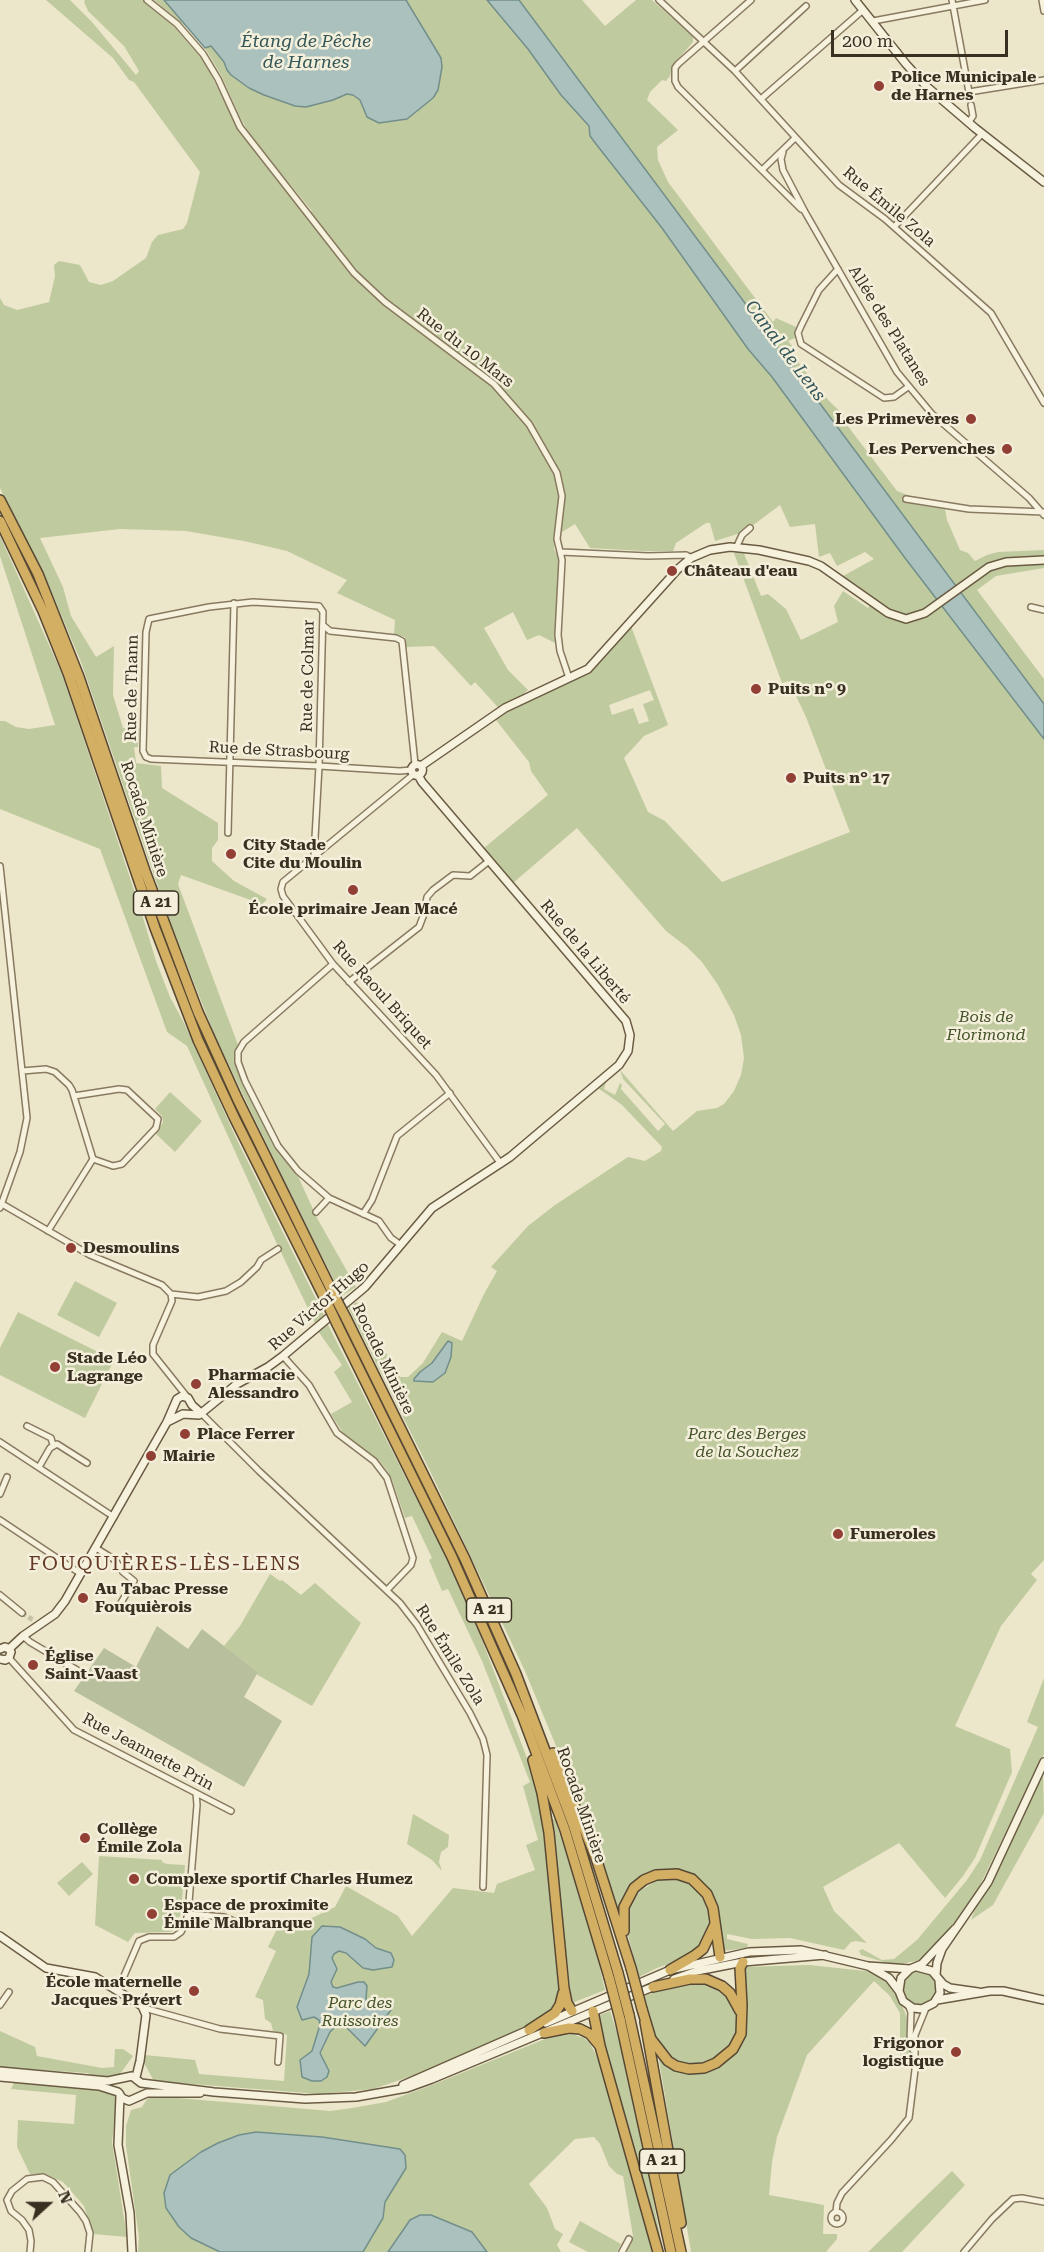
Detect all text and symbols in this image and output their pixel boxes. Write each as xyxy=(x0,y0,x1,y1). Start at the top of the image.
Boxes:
scale bar xyxy=(834,18,1011,56)
text: 200 m xyxy=(842,30,893,51)
water label: Étang de Pêche de Harnes xyxy=(241,31,371,74)
place label: Police Municipale de Harnes xyxy=(891,67,1036,105)
marker: Police Municipale de Harnes xyxy=(872,79,886,93)
street label: Rue Émile Zola xyxy=(839,163,939,251)
street label: Allée des Platanes xyxy=(844,262,934,390)
water label: Canal de Lens xyxy=(740,296,830,406)
street label: Rue du 10 Mars xyxy=(413,304,517,392)
place label: Les Primevères xyxy=(835,409,959,429)
marker: Les Primevères xyxy=(964,412,978,426)
place label: Les Pervenches xyxy=(869,439,995,459)
marker: Les Pervenches xyxy=(1000,442,1014,456)
place label: Château d'eau xyxy=(684,561,798,581)
marker: Château d'eau xyxy=(665,564,679,578)
street label: Rue de Colmar xyxy=(297,619,319,733)
street label: Rue de Thann xyxy=(121,634,143,742)
place label: Puits n° 9 xyxy=(768,679,846,699)
marker: Puits n° 9 xyxy=(749,682,763,696)
street label: Rue de Strasbourg xyxy=(208,738,350,764)
street label: Rocade Minière xyxy=(116,758,172,880)
place label: Puits n° 17 xyxy=(803,768,890,788)
marker: Puits n° 17 xyxy=(784,771,798,785)
place label: City Stade Cite du Moulin xyxy=(243,835,362,873)
marker: City Stade Cite du Moulin xyxy=(224,847,238,861)
marker: École primaire Jean Macé xyxy=(346,883,360,897)
road number: A 21 xyxy=(134,891,178,915)
street label: Rue de la Liberté xyxy=(536,896,634,1008)
place label: École primaire Jean Macé xyxy=(248,899,458,919)
street label: Rue Raoul Briquet xyxy=(328,937,436,1053)
park label: Bois de Florimond xyxy=(946,1007,1026,1045)
place label: Desmoulins xyxy=(83,1238,179,1258)
marker: Desmoulins xyxy=(64,1241,78,1255)
street label: Rue Victor Hugo xyxy=(265,1257,373,1355)
street label: Rocade Minière xyxy=(348,1300,418,1418)
place label: Stade Léo Lagrange xyxy=(67,1348,147,1386)
marker: Stade Léo Lagrange xyxy=(48,1360,62,1374)
place label: Pharmacie Alessandro xyxy=(208,1365,299,1403)
marker: Pharmacie Alessandro xyxy=(189,1377,203,1391)
place label: Place Ferrer xyxy=(197,1424,295,1444)
park label: Parc des Berges de la Souchez xyxy=(688,1424,806,1462)
marker: Place Ferrer xyxy=(178,1427,192,1441)
place label: Mairie xyxy=(163,1446,215,1466)
marker: Mairie xyxy=(144,1449,158,1463)
place label: Fumeroles xyxy=(850,1524,936,1544)
marker: Fumeroles xyxy=(831,1527,845,1541)
district label: FOUQUIÈRES-LÈS-LENS xyxy=(29,1552,301,1576)
place label: Au Tabac Presse Fouquièrois xyxy=(95,1579,228,1617)
marker: Au Tabac Presse Fouquièrois xyxy=(76,1591,90,1605)
road number: A 21 xyxy=(466,1598,512,1622)
street label: Rue Émile Zola xyxy=(411,1601,489,1709)
place label: Église Saint-Vaast xyxy=(45,1646,138,1684)
marker: Église Saint-Vaast xyxy=(26,1658,40,1672)
street label: Rue Jeannette Prin xyxy=(79,1709,217,1795)
street label: Rocade Minière xyxy=(552,1745,610,1865)
place label: Collège Émile Zola xyxy=(97,1819,182,1857)
marker: Collège Émile Zola xyxy=(78,1831,92,1845)
place label: Complexe sportif Charles Humez xyxy=(146,1869,412,1889)
marker: Complexe sportif Charles Humez xyxy=(127,1872,141,1886)
place label: Espace de proximite Émile Malbranque xyxy=(164,1895,329,1933)
marker: Espace de proximite Émile Malbranque xyxy=(145,1907,159,1921)
place label: École maternelle Jacques Prévert xyxy=(46,1972,182,2010)
marker: École maternelle Jacques Prévert xyxy=(187,1984,201,1998)
park label: Parc des Ruissoires xyxy=(321,1993,399,2031)
place label: Frigonor logistique xyxy=(863,2033,944,2071)
marker: Frigonor logistique xyxy=(949,2045,963,2059)
road number: A 21 xyxy=(640,2149,684,2173)
north arrow xyxy=(18,2174,78,2234)
text: N xyxy=(54,2188,76,2207)

